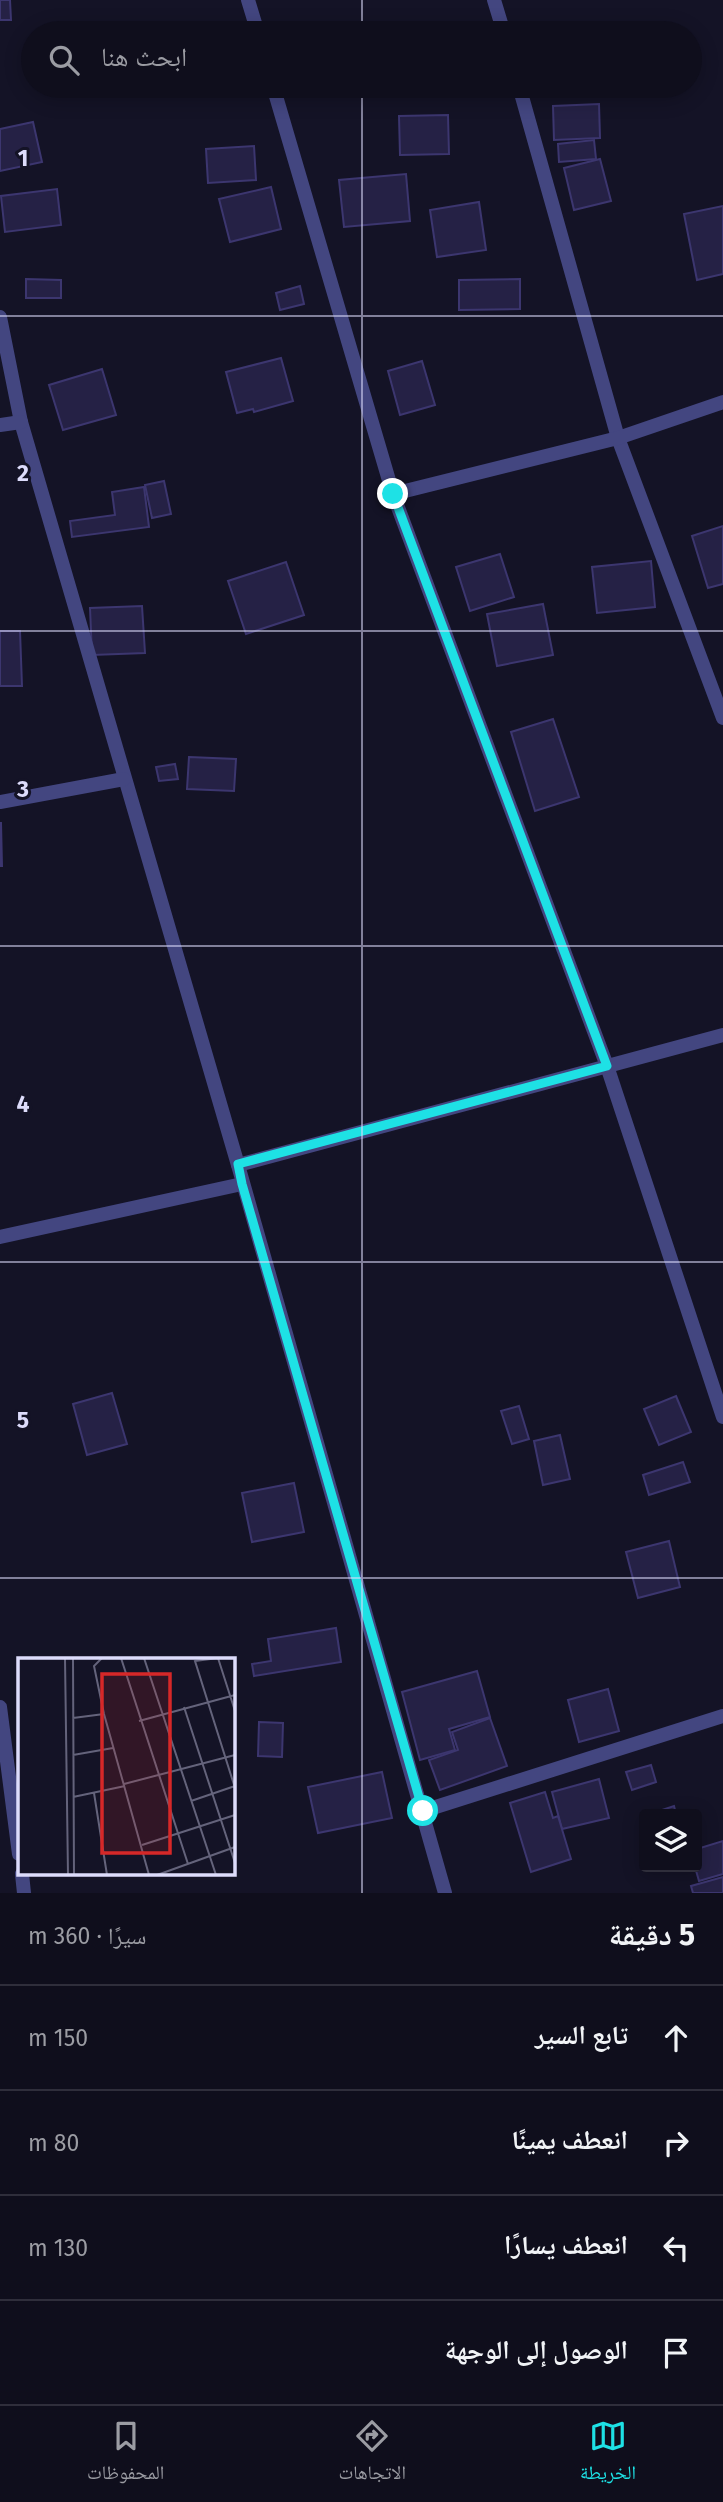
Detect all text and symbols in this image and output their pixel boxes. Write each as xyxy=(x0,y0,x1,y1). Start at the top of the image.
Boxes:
search box xyxy=(21,21,702,98)
icon: search xyxy=(45,41,83,79)
text: ابحث هنا xyxy=(101,42,187,73)
text: 1 xyxy=(18,144,28,172)
text: 2 xyxy=(17,459,29,487)
route end xyxy=(377,478,408,509)
text: 3 xyxy=(16,775,29,803)
text: 4 xyxy=(17,1090,30,1118)
text: 5 xyxy=(17,1406,29,1434)
inset map xyxy=(18,1658,234,1876)
route start xyxy=(407,1795,438,1826)
map controls xyxy=(639,1809,702,1872)
button: layers xyxy=(639,1809,702,1872)
text: 5 دقيقة xyxy=(609,1917,695,1953)
text: سيرًا · 360 m xyxy=(28,1922,146,1950)
icon: ahead xyxy=(657,2019,695,2057)
text: تابع السير xyxy=(535,2020,628,2051)
text: 150 m xyxy=(28,2024,88,2052)
icon: right xyxy=(657,2124,695,2162)
text: انعطف يمينًا xyxy=(512,2125,628,2156)
text: 80 m xyxy=(28,2129,79,2157)
icon: left xyxy=(657,2229,695,2267)
text: انعطف يسارًا xyxy=(504,2230,628,2261)
text: 130 m xyxy=(28,2234,88,2262)
icon: arrive xyxy=(657,2334,695,2372)
text: الوصول إلى الوجهة xyxy=(445,2335,628,2366)
tab: المحفوظات xyxy=(87,2417,164,2491)
tab: الاتجاهات xyxy=(338,2417,406,2491)
tab: الخريطة xyxy=(580,2417,636,2491)

